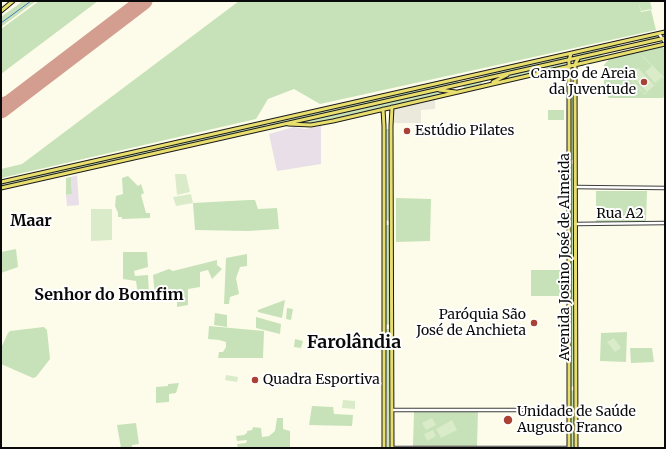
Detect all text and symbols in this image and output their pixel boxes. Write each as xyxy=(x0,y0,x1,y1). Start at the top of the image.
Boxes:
place label: Campo de Areia da Juventude xyxy=(531,66,636,98)
marker: Campo de Areia da Juventude xyxy=(639,77,649,87)
place label: Estúdio Pilates xyxy=(415,123,514,139)
marker: Estúdio Pilates xyxy=(402,126,412,136)
street label: Avenida Josino José de Almeida xyxy=(557,153,573,361)
street label: Rua A2 xyxy=(596,206,644,222)
district label: Maar xyxy=(10,211,52,231)
district label: Senhor do Bomfim xyxy=(34,285,184,305)
place label: Paróquia São José de Anchieta xyxy=(416,307,526,340)
marker: Paróquia São José de Anchieta xyxy=(529,318,539,328)
district label: Farolândia xyxy=(307,332,401,354)
place label: Quadra Esportiva xyxy=(263,372,380,388)
marker: Quadra Esportiva xyxy=(250,375,260,385)
place label: Unidade de Saúde Augusto Franco xyxy=(517,404,636,436)
marker: Unidade de Saúde Augusto Franco xyxy=(502,414,514,426)

